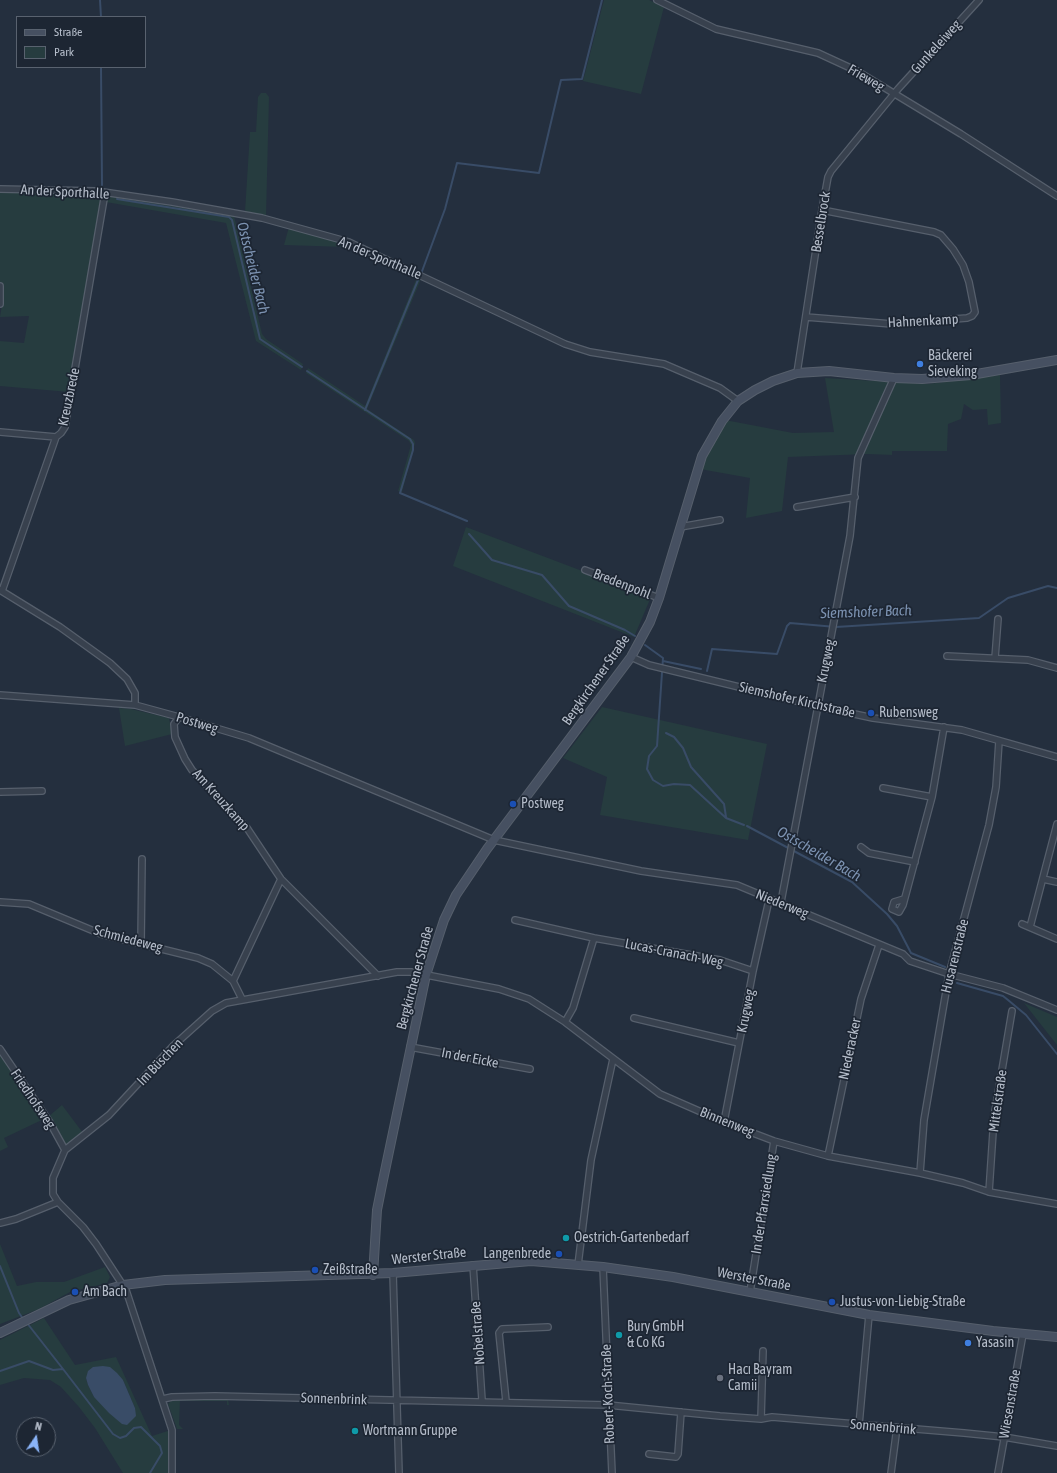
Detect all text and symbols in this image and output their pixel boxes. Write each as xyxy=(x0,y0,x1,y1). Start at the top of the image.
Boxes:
legend xyxy=(16,16,146,68)
street label: Gunkeleiweg xyxy=(907,17,965,77)
text: Straße xyxy=(54,25,82,39)
text: Park xyxy=(54,45,74,59)
street label: Frieweg xyxy=(845,61,887,95)
street label: An der Sporthalle xyxy=(20,181,110,203)
street label: Besselbrock xyxy=(808,190,834,254)
water label: Ostscheider Bach xyxy=(233,220,273,316)
street label: An der Sporthalle xyxy=(336,233,424,283)
street label: Hahnenkamp xyxy=(887,311,959,331)
place label: Bäckerei Sieveking xyxy=(928,348,977,380)
marker: Bäckerei Sieveking xyxy=(915,359,925,369)
street label: Kreuzbrede xyxy=(55,366,83,428)
street label: Bredenpohl xyxy=(591,565,653,603)
water label: Siemshofer Bach xyxy=(820,601,912,623)
street label: Bergkirchener Straße xyxy=(559,632,633,728)
street label: Krugweg xyxy=(814,638,838,684)
street label: Siemshofer Kirchstraße xyxy=(737,678,857,722)
place label: Rubensweg xyxy=(879,705,938,721)
marker: Rubensweg xyxy=(866,708,876,718)
street label: Postweg xyxy=(174,709,220,737)
street label: Am Kreuzkamp xyxy=(189,766,253,834)
place label: Postweg xyxy=(521,796,564,812)
marker: Postweg xyxy=(508,799,518,809)
water label: Ostscheider Bach xyxy=(774,823,864,885)
street label: Niederweg xyxy=(753,886,811,922)
street label: Husarenstraße xyxy=(938,917,972,995)
street label: Schmiedeweg xyxy=(92,922,164,956)
street label: Bergkirchener Straße xyxy=(393,924,437,1032)
street label: Lucas-Cranach-Weg xyxy=(623,935,725,971)
street label: Krugweg xyxy=(734,988,758,1034)
street label: Niederacker xyxy=(835,1017,865,1081)
street label: Im Büschen xyxy=(133,1035,187,1089)
street label: In der Eicke xyxy=(440,1044,500,1072)
street label: Friedhofsweg xyxy=(7,1066,59,1132)
street label: Mittelstraße xyxy=(985,1069,1011,1133)
street label: Binnenweg xyxy=(697,1104,757,1140)
street label: In der Pfarrsiedlung xyxy=(748,1153,780,1255)
place label: Oestrich-Gartenbedarf xyxy=(574,1230,689,1246)
marker: Oestrich-Gartenbedarf xyxy=(561,1233,571,1243)
street label: Werster Straße xyxy=(391,1244,467,1268)
place label: Langenbrede xyxy=(483,1246,551,1262)
marker: Langenbrede xyxy=(554,1249,564,1259)
place label: Zeißstraße xyxy=(323,1262,378,1278)
street label: Werster Straße xyxy=(716,1264,792,1294)
marker: Zeißstraße xyxy=(310,1265,320,1275)
place label: Am Bach xyxy=(83,1284,127,1300)
marker: Am Bach xyxy=(70,1287,80,1297)
place label: Justus-von-Liebig-Straße xyxy=(840,1294,965,1310)
marker: Justus-von-Liebig-Straße xyxy=(827,1297,837,1307)
street label: Nobelstraße xyxy=(467,1301,489,1365)
place label: Bury GmbH & Co KG xyxy=(627,1319,684,1352)
marker: Bury GmbH & Co KG xyxy=(614,1330,624,1340)
place label: Yasasin xyxy=(976,1335,1014,1351)
marker: Yasasin xyxy=(963,1338,973,1348)
street label: Robert-Koch-Straße xyxy=(598,1344,618,1444)
place label: Hacı Bayram Camii xyxy=(728,1362,792,1394)
street label: Wiesenstraße xyxy=(996,1368,1024,1440)
marker: Hacı Bayram Camii xyxy=(715,1373,725,1383)
street label: Sonnenbrink xyxy=(301,1389,367,1409)
street label: Sonnenbrink xyxy=(849,1416,917,1438)
north arrow xyxy=(16,1417,56,1457)
text: N xyxy=(34,1420,43,1433)
place label: Wortmann Gruppe xyxy=(363,1423,457,1439)
marker: Wortmann Gruppe xyxy=(350,1426,360,1436)

